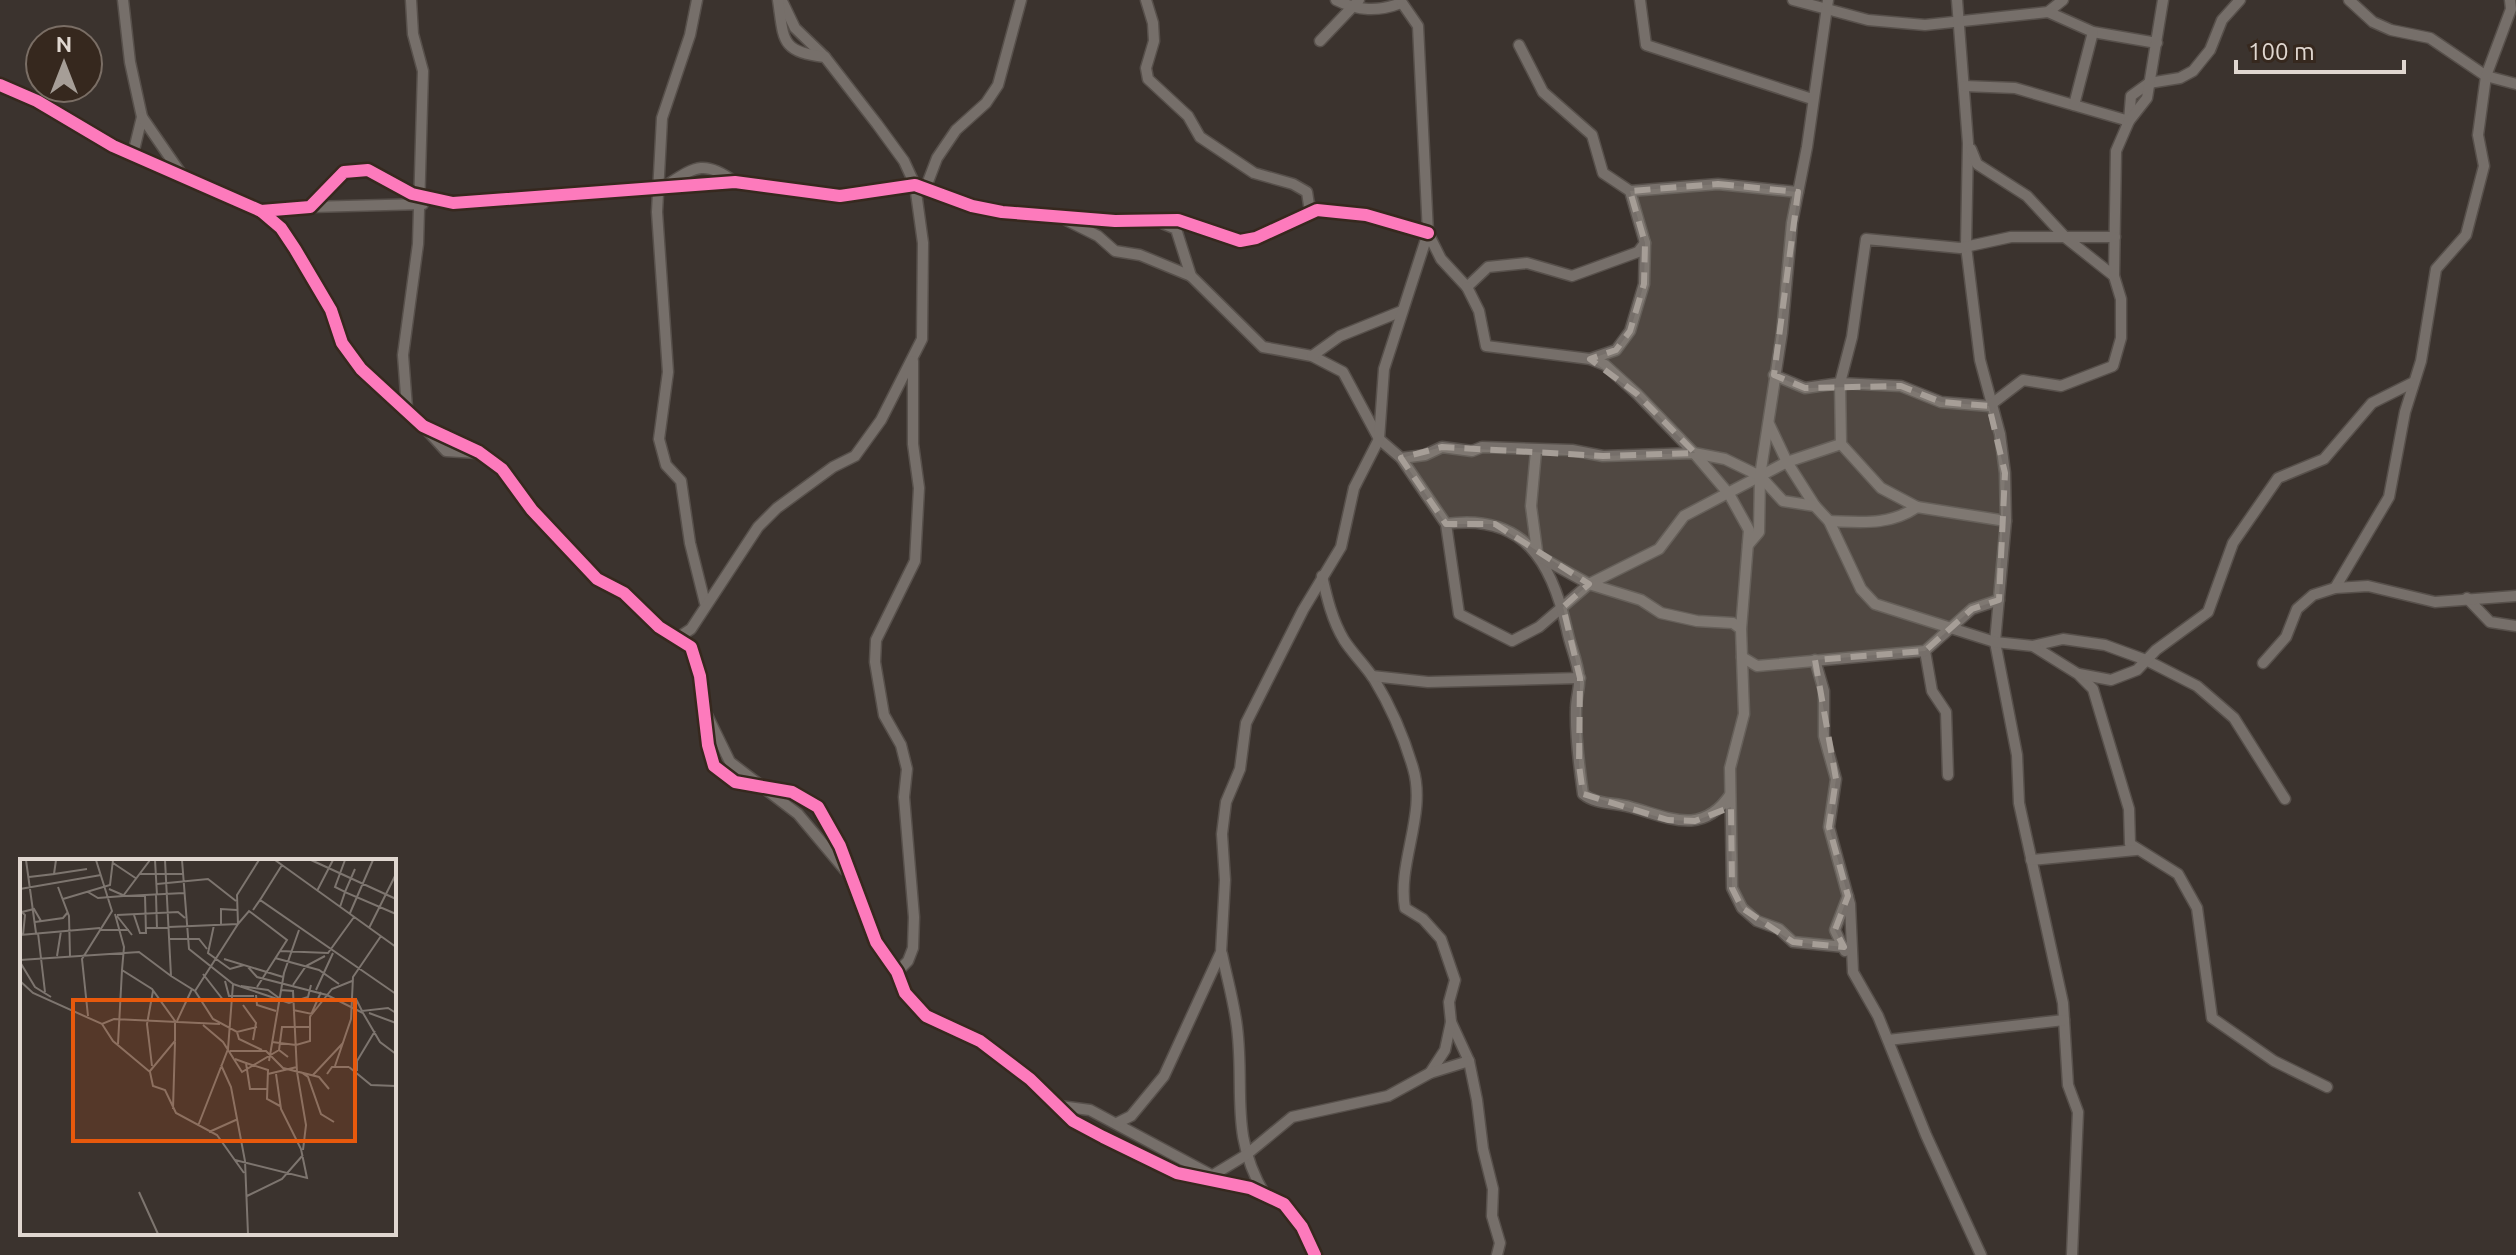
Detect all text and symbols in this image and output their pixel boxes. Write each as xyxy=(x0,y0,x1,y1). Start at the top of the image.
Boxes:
north arrow xyxy=(24,24,104,104)
scale bar xyxy=(2236,24,2404,74)
text: N xyxy=(56,31,72,56)
text: 100 m xyxy=(2248,38,2315,65)
inset map xyxy=(20,859,396,1235)

